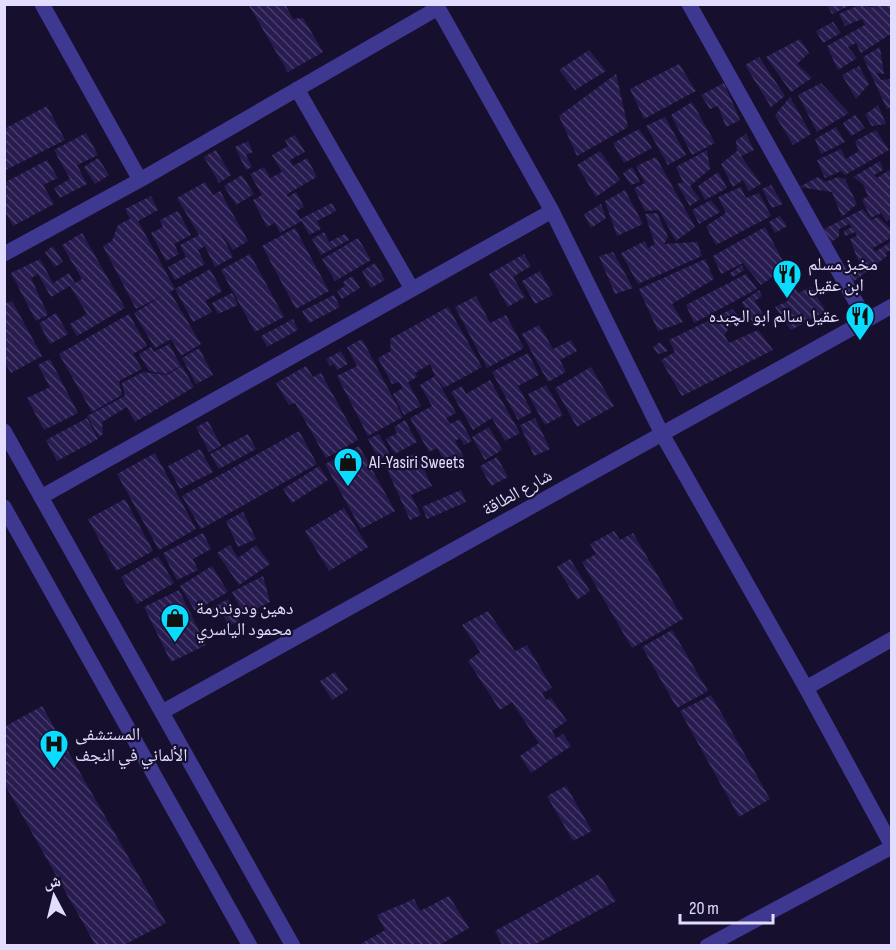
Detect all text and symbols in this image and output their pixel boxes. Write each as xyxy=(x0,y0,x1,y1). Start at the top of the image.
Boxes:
place label: مخبز مسلم ابن عقيل xyxy=(808,254,878,296)
restaurant icon: مخبز مسلم ابن عقيل xyxy=(771,258,803,300)
restaurant icon: عقيل سالم ابو الچبده xyxy=(844,300,876,342)
place label: عقيل سالم ابو الچبده xyxy=(709,306,839,328)
shop icon: Al-Yasiri Sweets xyxy=(332,446,364,488)
place label: Al-Yasiri Sweets xyxy=(368,452,465,473)
street label: شارع الطاقة xyxy=(479,465,556,520)
place label: دهين ودوندرمة محمود الياسري xyxy=(196,598,294,644)
shop icon: دهين ودوندرمة محمود الياسري xyxy=(159,602,191,644)
place label: المستشفى الألماني في النجف xyxy=(75,724,187,770)
hospital icon: المستشفى الألماني في النجف xyxy=(38,728,70,770)
north arrow xyxy=(24,866,84,926)
text: ش xyxy=(43,872,62,893)
scale bar xyxy=(680,887,773,925)
text: 20 m xyxy=(689,898,719,919)

